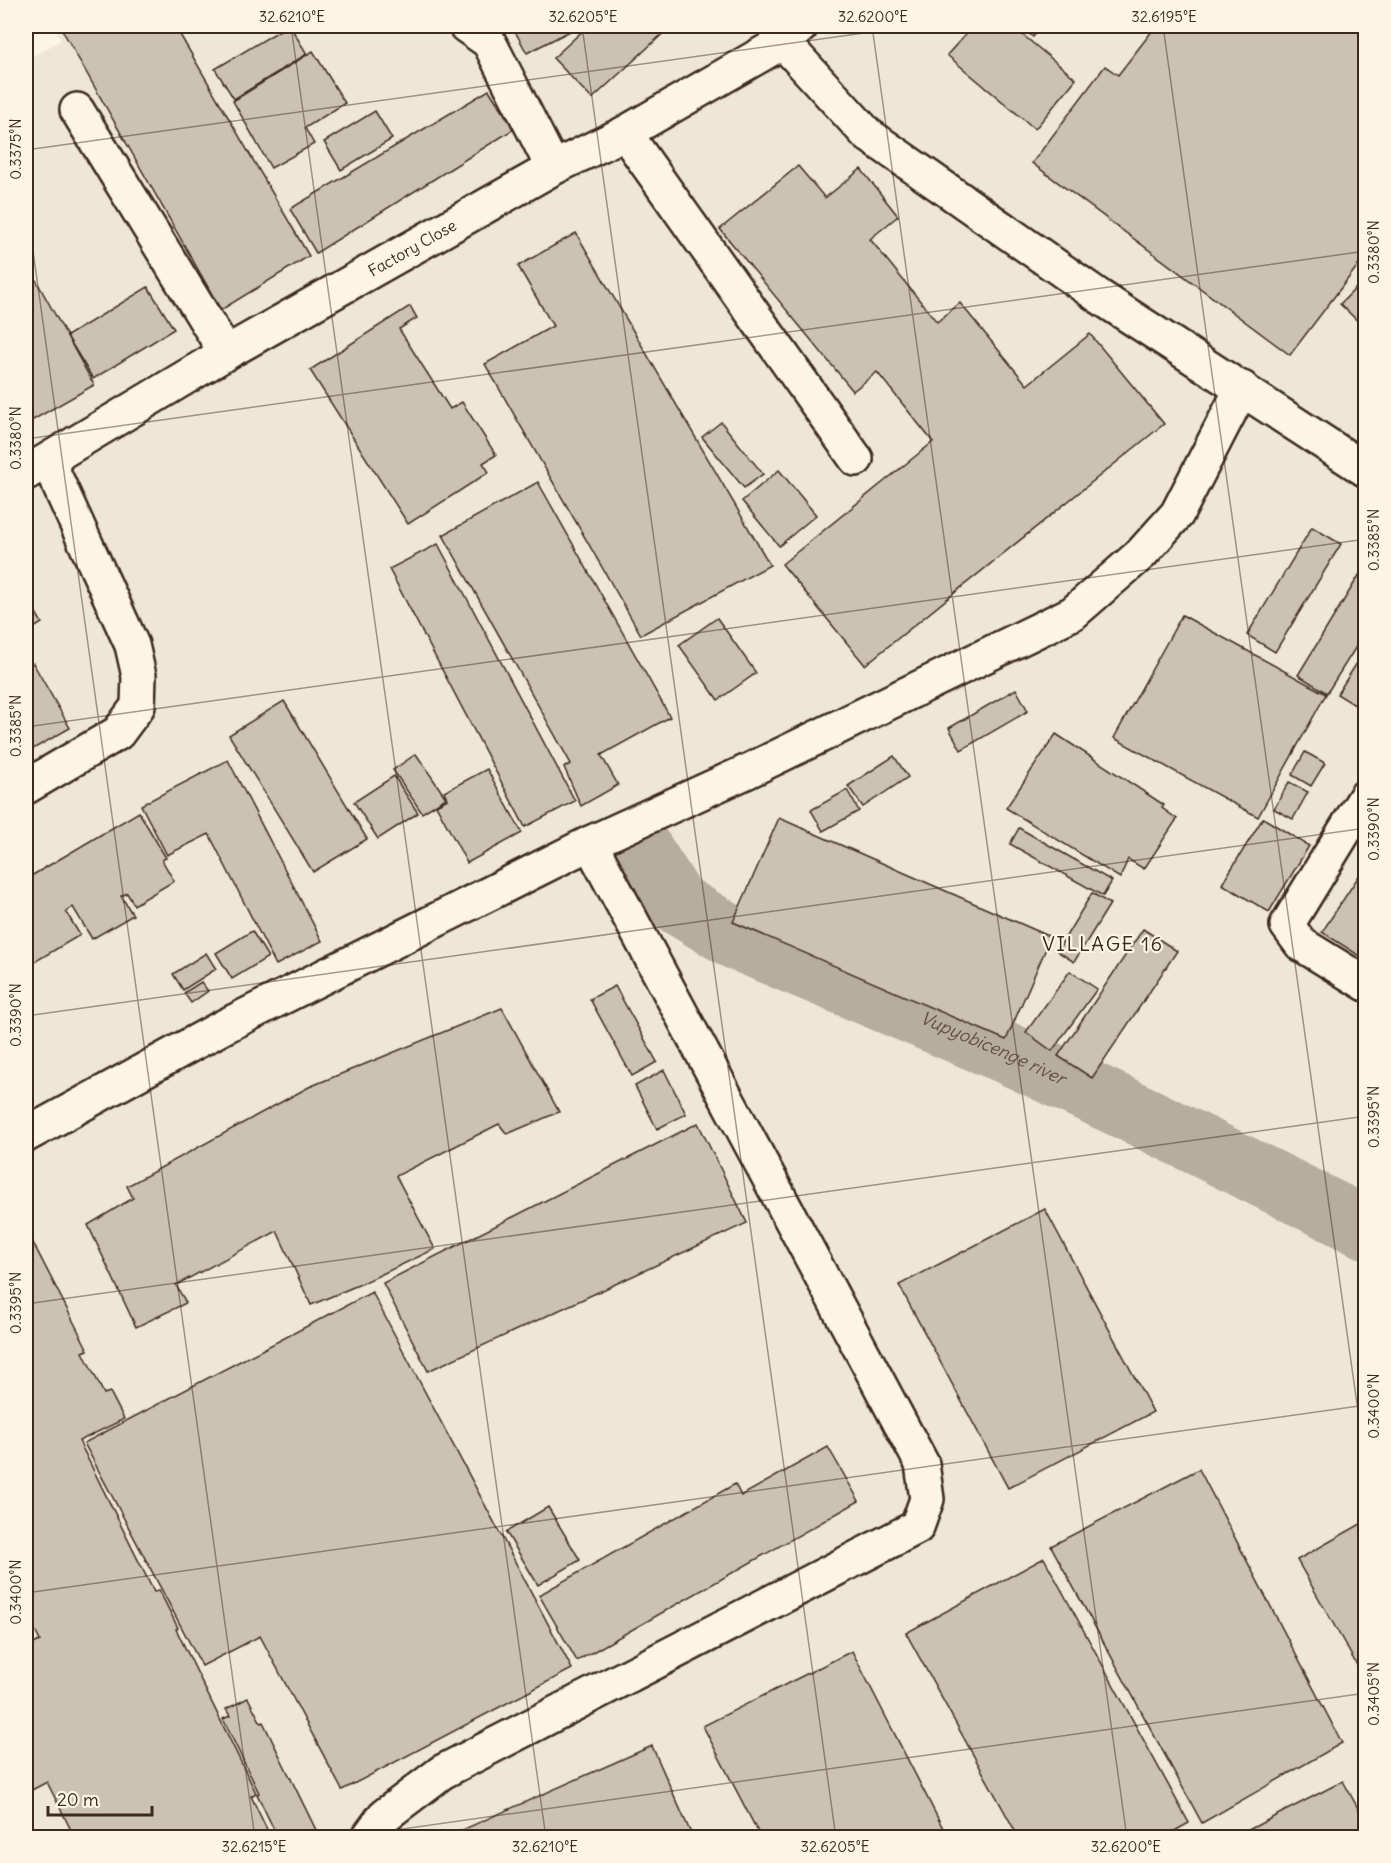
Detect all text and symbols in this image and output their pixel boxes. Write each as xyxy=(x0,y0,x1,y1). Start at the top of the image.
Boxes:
text: 32.6210°E xyxy=(259,7,325,26)
text: 32.6205°E xyxy=(548,7,618,26)
text: 32.6200°E xyxy=(838,7,908,26)
text: 32.6195°E xyxy=(1131,7,1197,26)
text: 0.3375°N xyxy=(6,118,25,180)
street label: Factory Close xyxy=(364,215,460,281)
text: 0.3380°N xyxy=(1364,220,1383,284)
text: 0.3380°N xyxy=(6,406,25,470)
text: 0.3385°N xyxy=(1364,509,1383,571)
text: 0.3385°N xyxy=(6,695,25,757)
text: 0.3390°N xyxy=(1364,797,1383,861)
district label: VILLAGE 16 xyxy=(1042,931,1164,956)
text: 0.3390°N xyxy=(6,983,25,1047)
water label: Vupyobicenge river xyxy=(917,1006,1072,1091)
text: 0.3395°N xyxy=(1364,1086,1383,1148)
text: 0.3395°N xyxy=(6,1272,25,1334)
text: 0.3400°N xyxy=(1364,1373,1383,1439)
text: 0.3400°N xyxy=(6,1559,25,1625)
text: 0.3405°N xyxy=(1364,1662,1383,1726)
scale bar xyxy=(48,1779,152,1817)
text: 20 m xyxy=(57,1788,99,1811)
text: 32.6215°E xyxy=(221,1837,287,1856)
text: 32.6210°E xyxy=(512,1837,578,1856)
text: 32.6205°E xyxy=(800,1837,870,1856)
text: 32.6200°E xyxy=(1091,1837,1161,1856)

